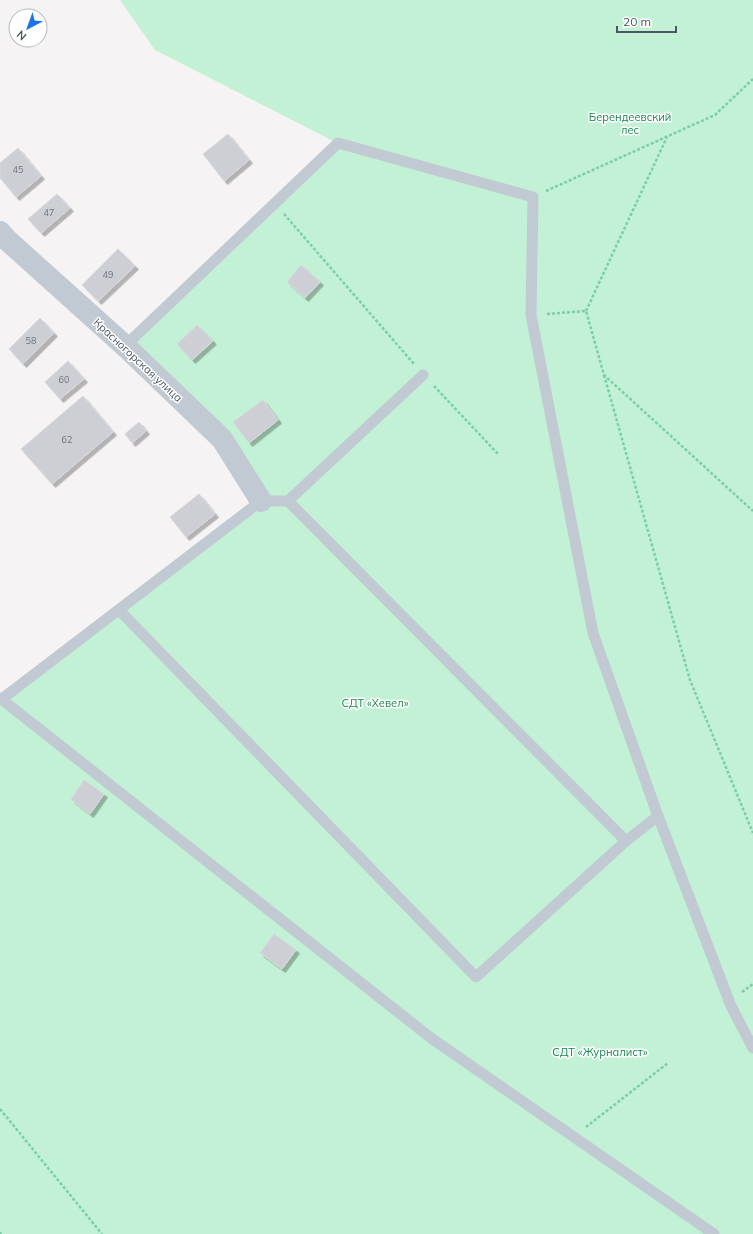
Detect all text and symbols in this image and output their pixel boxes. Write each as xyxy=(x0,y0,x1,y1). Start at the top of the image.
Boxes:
north arrow xyxy=(8,8,48,48)
scale bar xyxy=(617,8,676,34)
text: 20 m xyxy=(623,14,651,29)
text: N xyxy=(14,28,29,44)
park label: Берендеевский лес xyxy=(589,110,671,137)
house number: 45 xyxy=(13,164,24,175)
house number: 47 xyxy=(44,207,54,218)
house number: 49 xyxy=(103,269,113,280)
street label: Красногорская улица xyxy=(91,315,185,405)
house number: 58 xyxy=(26,335,36,346)
house number: 60 xyxy=(59,374,69,385)
house number: 62 xyxy=(62,434,72,445)
park label: СДТ «Хевел» xyxy=(341,696,409,710)
park label: СДТ «Журналист» xyxy=(552,1045,648,1059)

